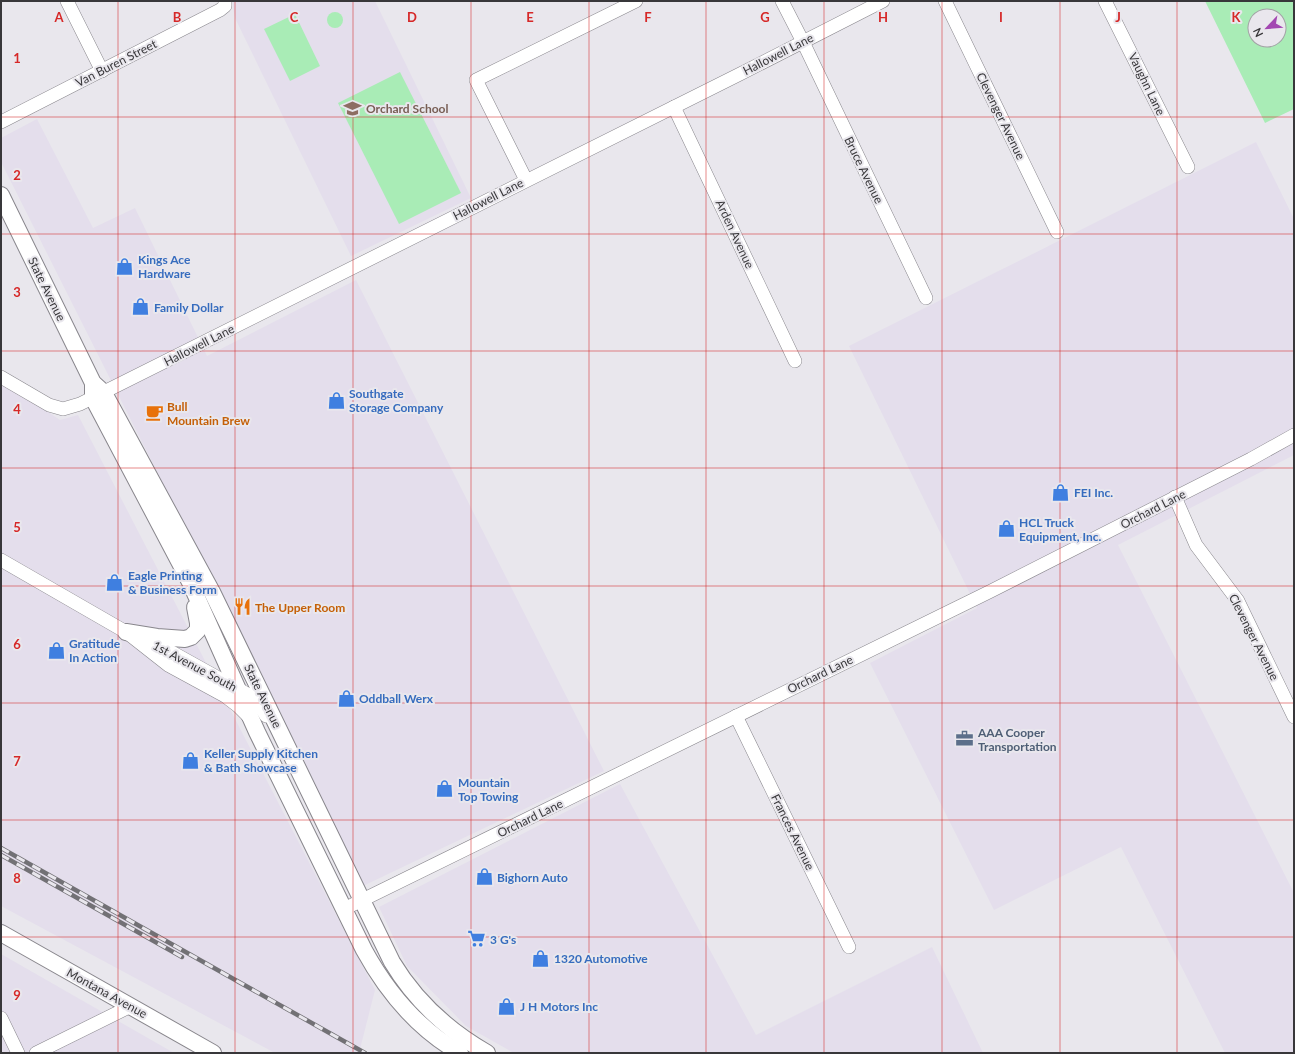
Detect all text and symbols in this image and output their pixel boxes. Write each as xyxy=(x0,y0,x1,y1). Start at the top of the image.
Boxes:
north arrow xyxy=(1247,8,1287,48)
text: A xyxy=(53,9,64,25)
text: B xyxy=(173,9,182,25)
text: C xyxy=(290,9,299,25)
text: D xyxy=(407,9,417,25)
text: E xyxy=(526,9,534,25)
text: F xyxy=(644,9,652,25)
text: G xyxy=(760,9,770,25)
text: H xyxy=(878,9,888,25)
text: I xyxy=(999,9,1003,25)
text: J xyxy=(1115,9,1121,25)
text: K xyxy=(1232,9,1242,25)
text: N xyxy=(1250,26,1265,39)
street label: Hallowell Lane xyxy=(740,30,816,78)
street label: Van Buren Street xyxy=(73,36,160,90)
text: 1 xyxy=(13,50,21,66)
street label: Vaughn Lane xyxy=(1125,50,1169,118)
street label: Clevenger Avenue xyxy=(973,70,1029,162)
school or university icon: Orchard School xyxy=(343,98,363,118)
place label: Orchard School xyxy=(366,101,448,116)
street label: Bruce Avenue xyxy=(841,134,887,206)
text: 2 xyxy=(13,167,21,183)
street label: Hallowell Lane xyxy=(450,175,526,223)
street label: Arden Avenue xyxy=(712,197,758,271)
place label: Kings Ace Hardware xyxy=(138,252,191,281)
street label: State Avenue xyxy=(25,255,69,323)
shop icon: Kings Ace Hardware xyxy=(115,256,135,276)
text: 3 xyxy=(13,284,21,300)
shop icon: Family Dollar xyxy=(131,297,151,317)
place label: Family Dollar xyxy=(154,300,224,315)
street label: Hallowell Lane xyxy=(161,321,237,369)
place label: Southgate Storage Company xyxy=(349,386,444,415)
shop icon: Southgate Storage Company xyxy=(326,390,346,410)
place label: Bull Mountain Brew xyxy=(167,399,250,428)
text: 4 xyxy=(13,401,21,417)
cafe icon: Bull Mountain Brew xyxy=(144,403,164,423)
shop icon: FEI Inc. xyxy=(1051,482,1071,502)
place label: FEI Inc. xyxy=(1074,485,1113,500)
street label: Orchard Lane xyxy=(1118,486,1188,532)
place label: HCL Truck Equipment, Inc. xyxy=(1019,515,1101,544)
text: 5 xyxy=(13,519,21,535)
shop icon: HCL Truck Equipment, Inc. xyxy=(996,519,1016,539)
place label: Eagle Printing & Business Form xyxy=(128,568,217,597)
shop icon: Eagle Printing & Business Form xyxy=(105,572,125,592)
street label: Clevenger Avenue xyxy=(1226,591,1282,683)
restaurant icon: The Upper Room xyxy=(232,597,252,617)
place label: The Upper Room xyxy=(255,600,345,615)
text: 6 xyxy=(13,636,21,652)
place label: Gratitude In Action xyxy=(69,636,121,665)
street label: 1st Avenue South xyxy=(150,638,240,694)
shop icon: Gratitude In Action xyxy=(46,640,66,660)
street label: Orchard Lane xyxy=(785,652,855,696)
street label: State Avenue xyxy=(241,662,285,730)
shop icon: Oddball Werx xyxy=(336,688,356,708)
place label: Oddball Werx xyxy=(359,691,434,706)
place label: AAA Cooper Transportation xyxy=(977,725,1057,754)
office icon: AAA Cooper Transportation xyxy=(955,729,975,749)
place label: Keller Supply Kitchen & Bath Showcase xyxy=(204,746,318,775)
shop icon: Keller Supply Kitchen & Bath Showcase xyxy=(181,750,201,770)
text: 7 xyxy=(13,753,21,769)
place label: Mountain Top Towing xyxy=(458,775,519,804)
shop icon: Mountain Top Towing xyxy=(435,779,455,799)
street label: Frances Avenue xyxy=(768,792,818,872)
street label: Orchard Lane xyxy=(495,796,565,840)
shop icon: Bighorn Auto xyxy=(474,867,494,887)
text: 8 xyxy=(13,870,21,886)
place label: Bighorn Auto xyxy=(497,870,568,885)
supermarket icon: 3 G's xyxy=(467,929,487,949)
place label: 3 G's xyxy=(490,932,516,947)
shop icon: 1320 Automotive xyxy=(531,948,551,968)
place label: 1320 Automotive xyxy=(554,951,648,966)
street label: Montana Avenue xyxy=(64,965,150,1021)
text: 9 xyxy=(13,987,21,1003)
shop icon: J H Motors Inc xyxy=(497,996,517,1016)
place label: J H Motors Inc xyxy=(520,999,598,1014)

